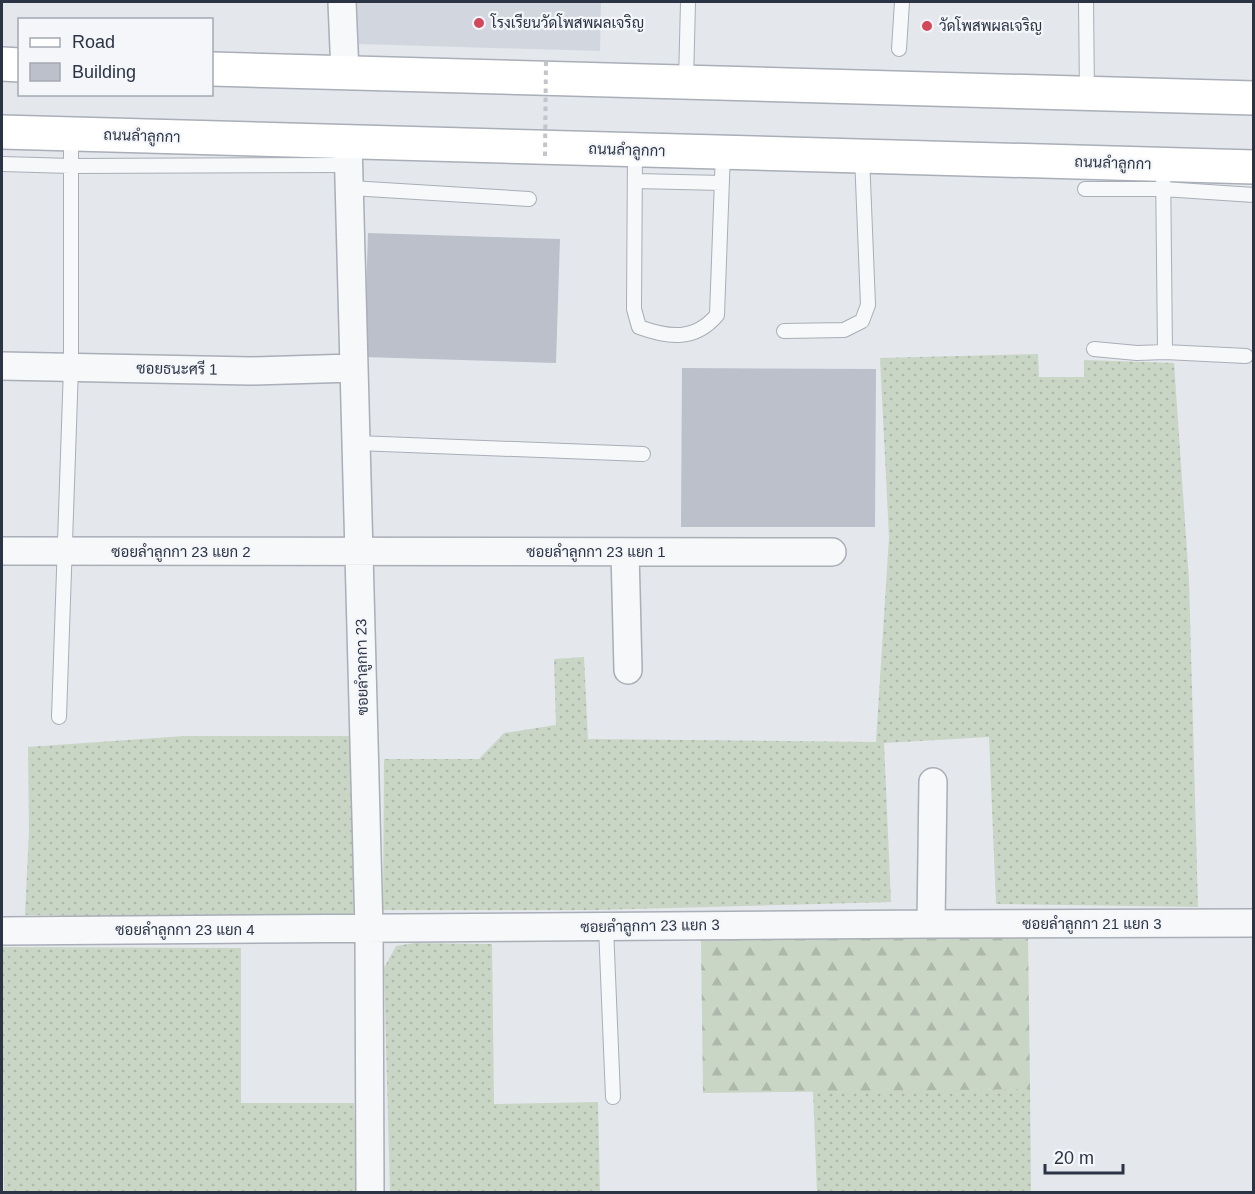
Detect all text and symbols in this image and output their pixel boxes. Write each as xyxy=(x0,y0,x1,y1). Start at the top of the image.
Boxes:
place label: โรงเรียนวัดโพสพผลเจริญ xyxy=(490,13,644,32)
marker: โรงเรียนวัดโพสพผลเจริญ xyxy=(472,16,486,30)
place label: วัดโพสพผลเจริญ xyxy=(939,16,1042,35)
legend xyxy=(18,18,213,96)
marker: วัดโพสพผลเจริญ xyxy=(920,19,934,33)
text: Road xyxy=(72,32,115,52)
text: Building xyxy=(72,62,136,82)
street label: ถนนลำลูกกา xyxy=(103,126,181,147)
street label: ถนนลำลูกกา xyxy=(588,140,666,161)
street label: ถนนลำลูกกา xyxy=(1074,153,1152,174)
street label: ซอยธนะศรี 1 xyxy=(136,358,218,378)
street label: ซอยลำลูกกา 23 แยก 2 xyxy=(111,543,251,562)
street label: ซอยลำลูกกา 23 แยก 1 xyxy=(526,543,666,562)
street label: ซอยลำลูกกา 23 xyxy=(352,618,373,716)
street label: ซอยลำลูกกา 21 แยก 3 xyxy=(1022,915,1162,934)
street label: ซอยลำลูกกา 23 แยก 3 xyxy=(580,916,720,937)
street label: ซอยลำลูกกา 23 แยก 4 xyxy=(115,921,255,940)
scale bar xyxy=(1045,1137,1123,1175)
text: 20 m xyxy=(1054,1148,1094,1168)

